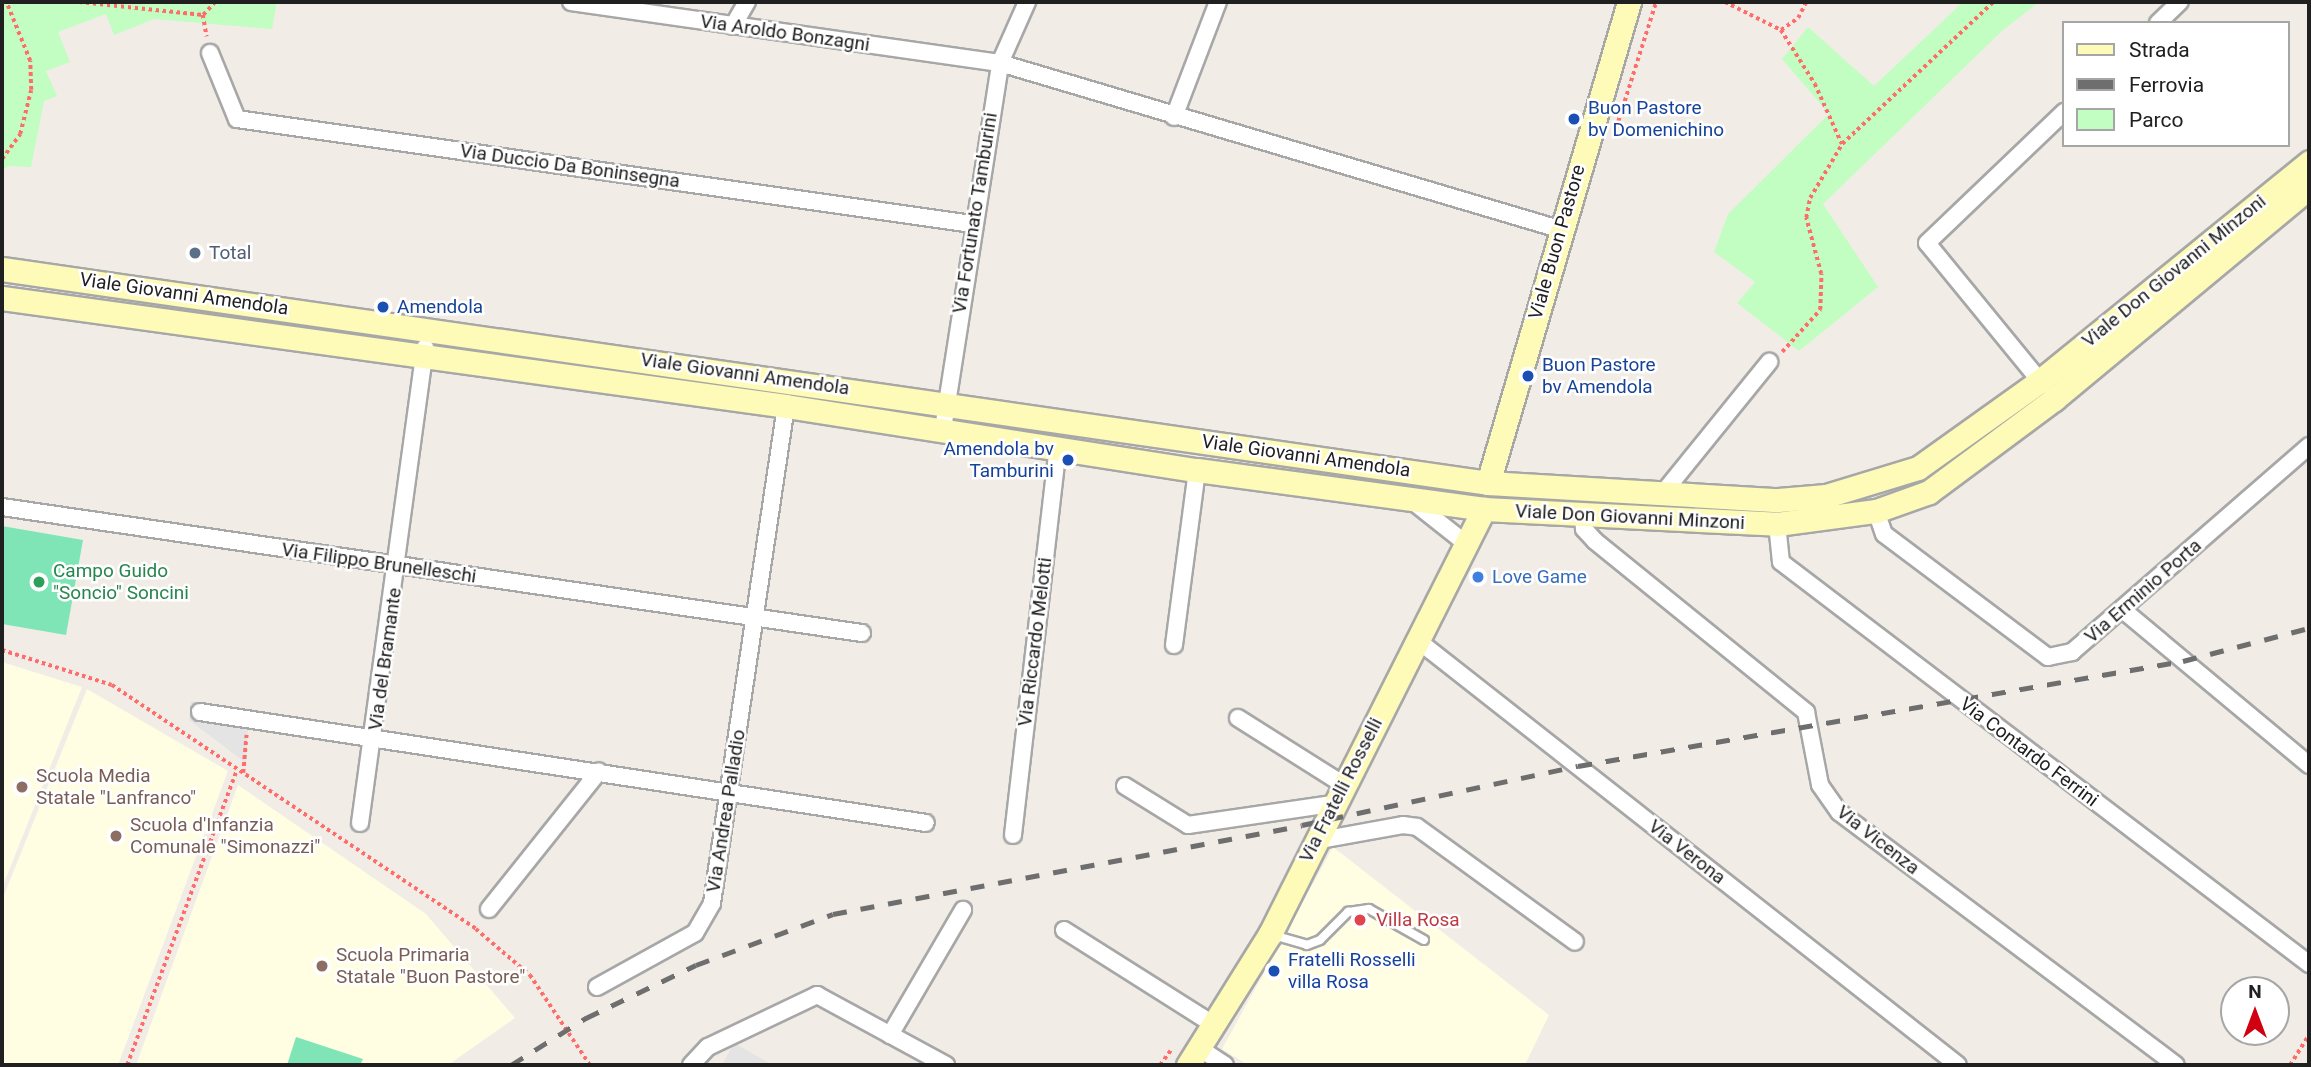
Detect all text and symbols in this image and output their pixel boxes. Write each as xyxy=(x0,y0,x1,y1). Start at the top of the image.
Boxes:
street label: Via Aroldo Bonzagni xyxy=(699,10,871,56)
legend xyxy=(2062,21,2290,147)
text: Strada xyxy=(2129,38,2190,62)
text: Ferrovia xyxy=(2129,73,2204,97)
place label: Buon Pastore bv Domenichino xyxy=(1588,97,1724,141)
text: Parco xyxy=(2129,108,2183,132)
street label: Via Fortunato Tamburini xyxy=(948,111,1002,315)
marker: Buon Pastore bv Domenichino xyxy=(1566,111,1582,127)
street label: Via Duccio Da Boninsegna xyxy=(459,139,681,193)
street label: Viale Buon Pastore xyxy=(1524,162,1590,322)
street label: Viale Don Giovanni Minzoni xyxy=(2078,190,2270,352)
place label: Total xyxy=(209,242,251,264)
marker: Total xyxy=(187,245,203,261)
street label: Viale Giovanni Amendola xyxy=(78,268,290,320)
place label: Amendola xyxy=(397,296,483,318)
marker: Amendola xyxy=(375,299,391,315)
street label: Viale Giovanni Amendola xyxy=(639,348,851,400)
place label: Buon Pastore bv Amendola xyxy=(1542,354,1656,398)
marker: Buon Pastore bv Amendola xyxy=(1520,368,1536,384)
street label: Viale Giovanni Amendola xyxy=(1200,430,1412,482)
place label: Amendola bv Tamburini xyxy=(943,438,1054,482)
marker: Amendola bv Tamburini xyxy=(1060,452,1076,468)
street label: Viale Don Giovanni Minzoni xyxy=(1515,500,1745,534)
street label: Via Erminio Porta xyxy=(2080,534,2206,648)
street label: Via Filippo Brunelleschi xyxy=(280,538,478,588)
street label: Via Riccardo Melotti xyxy=(1013,556,1057,728)
place label: Campo Guido "Soncio" Soncini xyxy=(53,560,189,604)
place label: Love Game xyxy=(1492,566,1587,588)
marker: Love Game xyxy=(1470,569,1486,585)
marker: Campo Guido "Soncio" Soncini xyxy=(31,574,47,590)
street label: Via del Bramante xyxy=(364,586,406,732)
street label: Via Contardo Ferrini xyxy=(1955,692,2103,812)
street label: Via Fratelli Rosselli xyxy=(1295,714,1387,866)
street label: Via Andrea Palladio xyxy=(702,728,750,894)
place label: Scuola Media Statale "Lanfranco" xyxy=(36,765,196,809)
marker: Scuola Media Statale "Lanfranco" xyxy=(14,779,30,795)
street label: Via Vicenza xyxy=(1832,801,1924,879)
place label: Scuola d'Infanzia Comunale "Simonazzi" xyxy=(130,814,320,858)
street label: Via Verona xyxy=(1644,815,1730,889)
marker: Scuola d'Infanzia Comunale "Simonazzi" xyxy=(108,828,124,844)
place label: Villa Rosa xyxy=(1376,909,1460,931)
marker: Villa Rosa xyxy=(1350,910,1370,930)
place label: Scuola Primaria Statale "Buon Pastore" xyxy=(336,944,525,988)
place label: Fratelli Rosselli villa Rosa xyxy=(1288,949,1416,993)
marker: Scuola Primaria Statale "Buon Pastore" xyxy=(314,958,330,974)
marker: Fratelli Rosselli villa Rosa xyxy=(1266,963,1282,979)
north arrow xyxy=(2220,976,2290,1046)
text: N xyxy=(2248,980,2262,1003)

